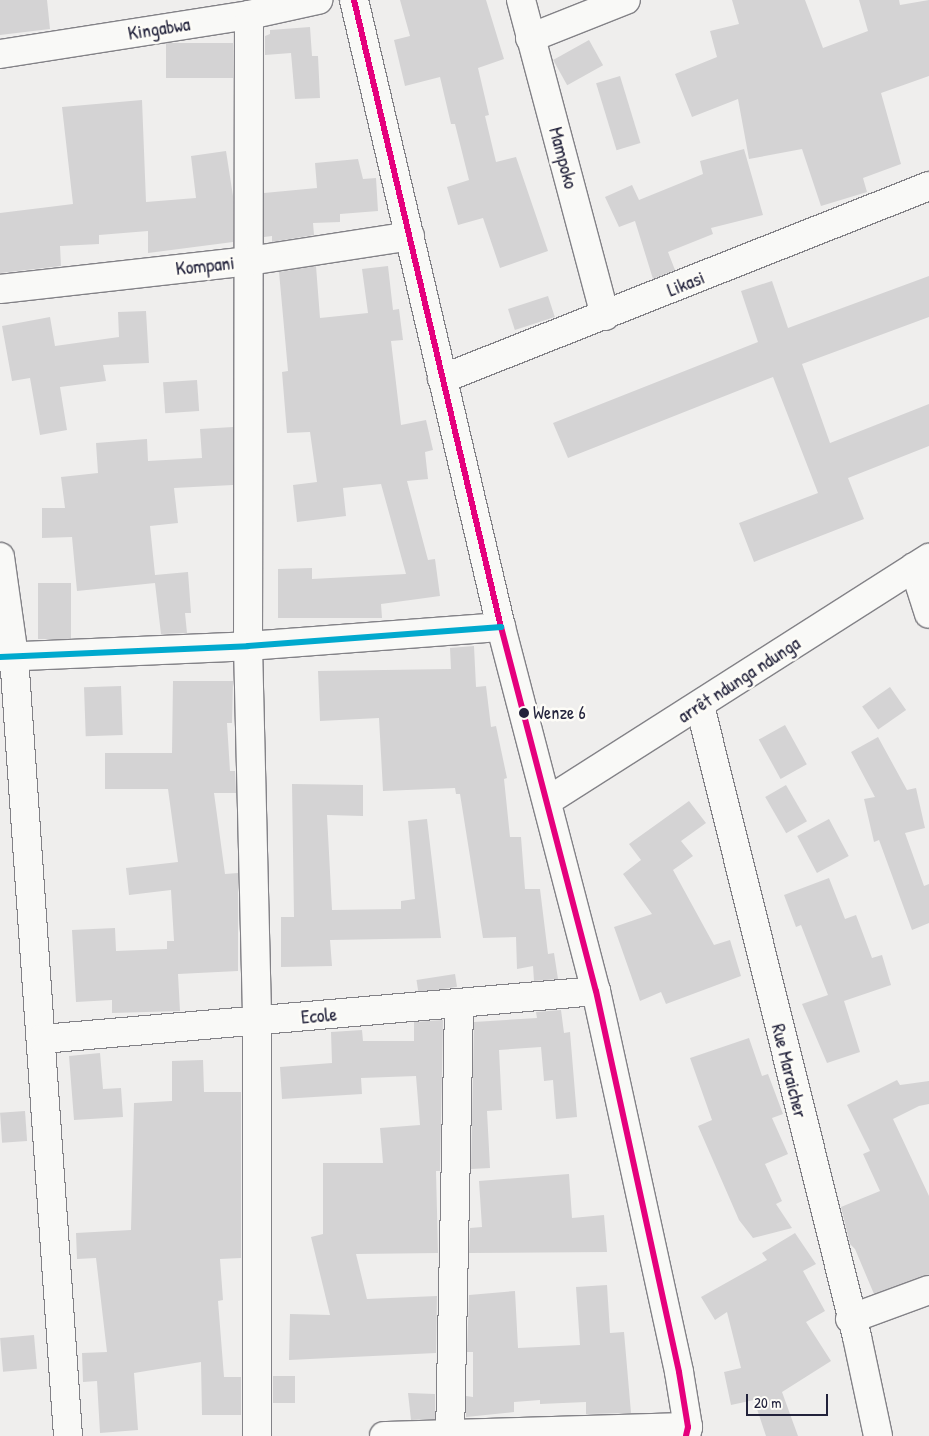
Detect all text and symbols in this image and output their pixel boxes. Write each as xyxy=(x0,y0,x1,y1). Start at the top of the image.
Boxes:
street label: Kingabwa xyxy=(126,13,192,45)
street label: Mampoko xyxy=(544,125,582,191)
street label: Kompani xyxy=(175,252,235,280)
street label: Likasi xyxy=(664,266,708,302)
street label: arrêt ndunga ndunga xyxy=(674,632,804,728)
place label: Wenze 6 xyxy=(533,702,586,724)
marker: Wenze 6 xyxy=(519,708,529,718)
street label: Ecole xyxy=(300,1003,338,1029)
street label: Rue Maraicher xyxy=(766,1022,812,1120)
scale bar xyxy=(749,1384,832,1416)
text: 20 m xyxy=(754,1392,781,1413)

